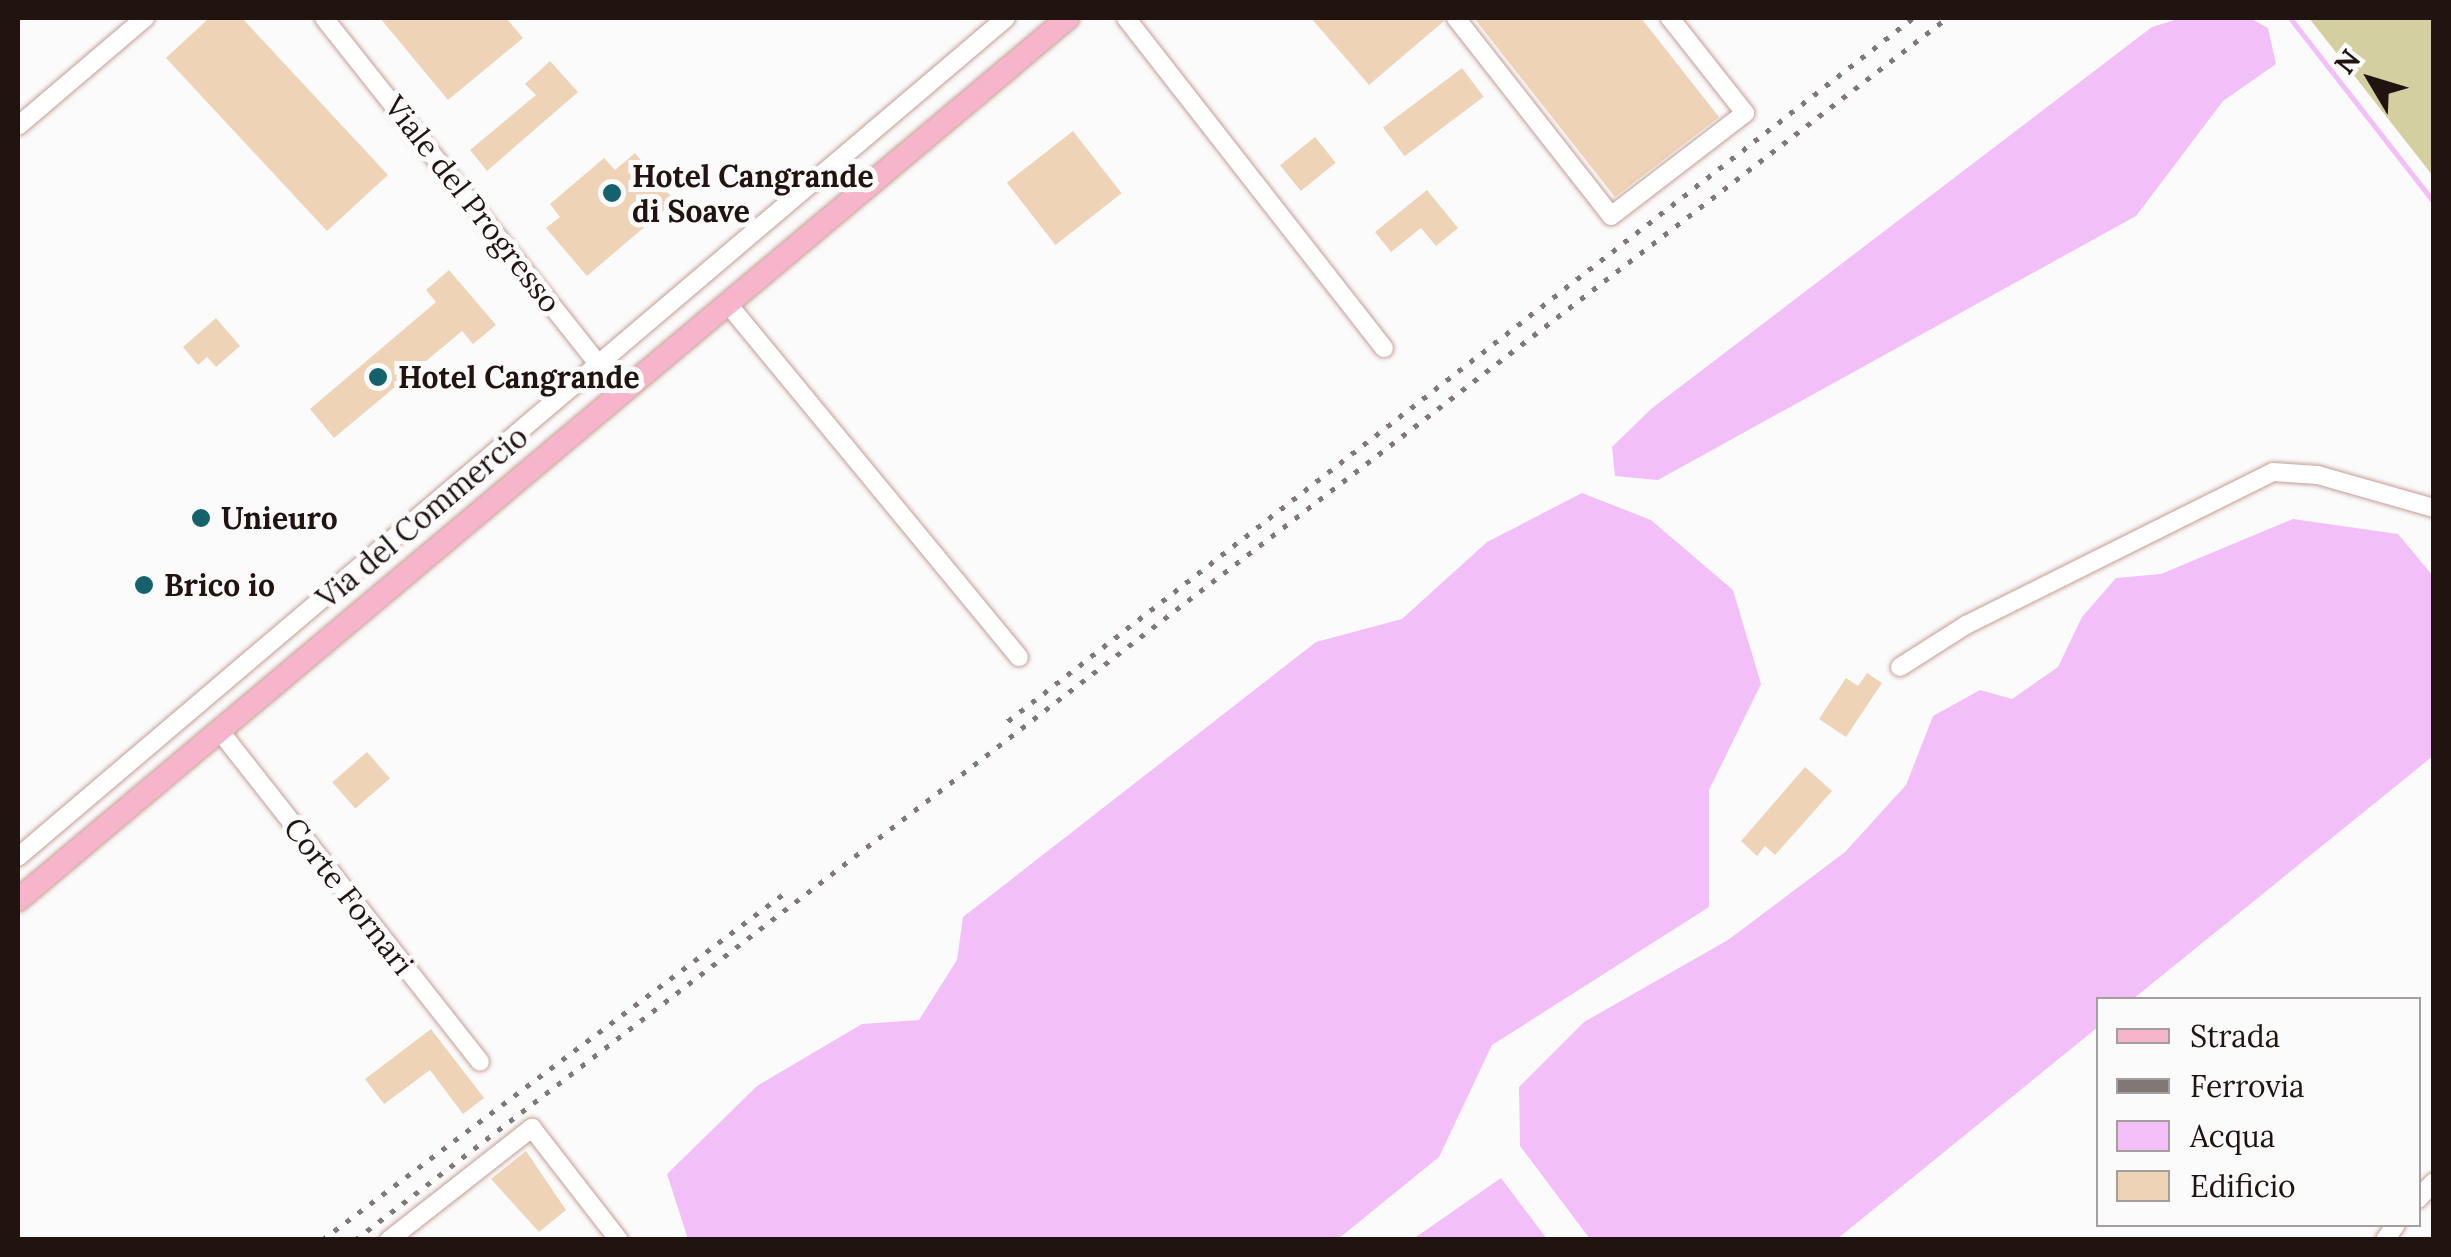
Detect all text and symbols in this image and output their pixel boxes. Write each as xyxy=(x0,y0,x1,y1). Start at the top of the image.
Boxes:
north arrow xyxy=(2321,30,2421,130)
text: N xyxy=(2327,42,2368,81)
street label: Viale del Progresso xyxy=(377,88,569,320)
place label: Hotel Cangrande di Soave xyxy=(632,158,874,228)
marker: Hotel Cangrande di Soave xyxy=(601,182,623,204)
place label: Hotel Cangrande xyxy=(398,359,640,395)
marker: Hotel Cangrande xyxy=(367,366,389,388)
street label: Via del Commercio xyxy=(309,418,535,616)
place label: Unieuro xyxy=(221,500,338,536)
marker: Unieuro xyxy=(190,507,212,529)
place label: Brico io xyxy=(164,567,275,603)
marker: Brico io xyxy=(133,574,155,596)
street label: Corte Fornari xyxy=(277,810,421,982)
legend xyxy=(2096,997,2421,1227)
text: Strada xyxy=(2190,1017,2280,1055)
text: Ferrovia xyxy=(2190,1067,2304,1105)
text: Acqua xyxy=(2190,1117,2275,1155)
text: Edificio xyxy=(2190,1167,2296,1205)

